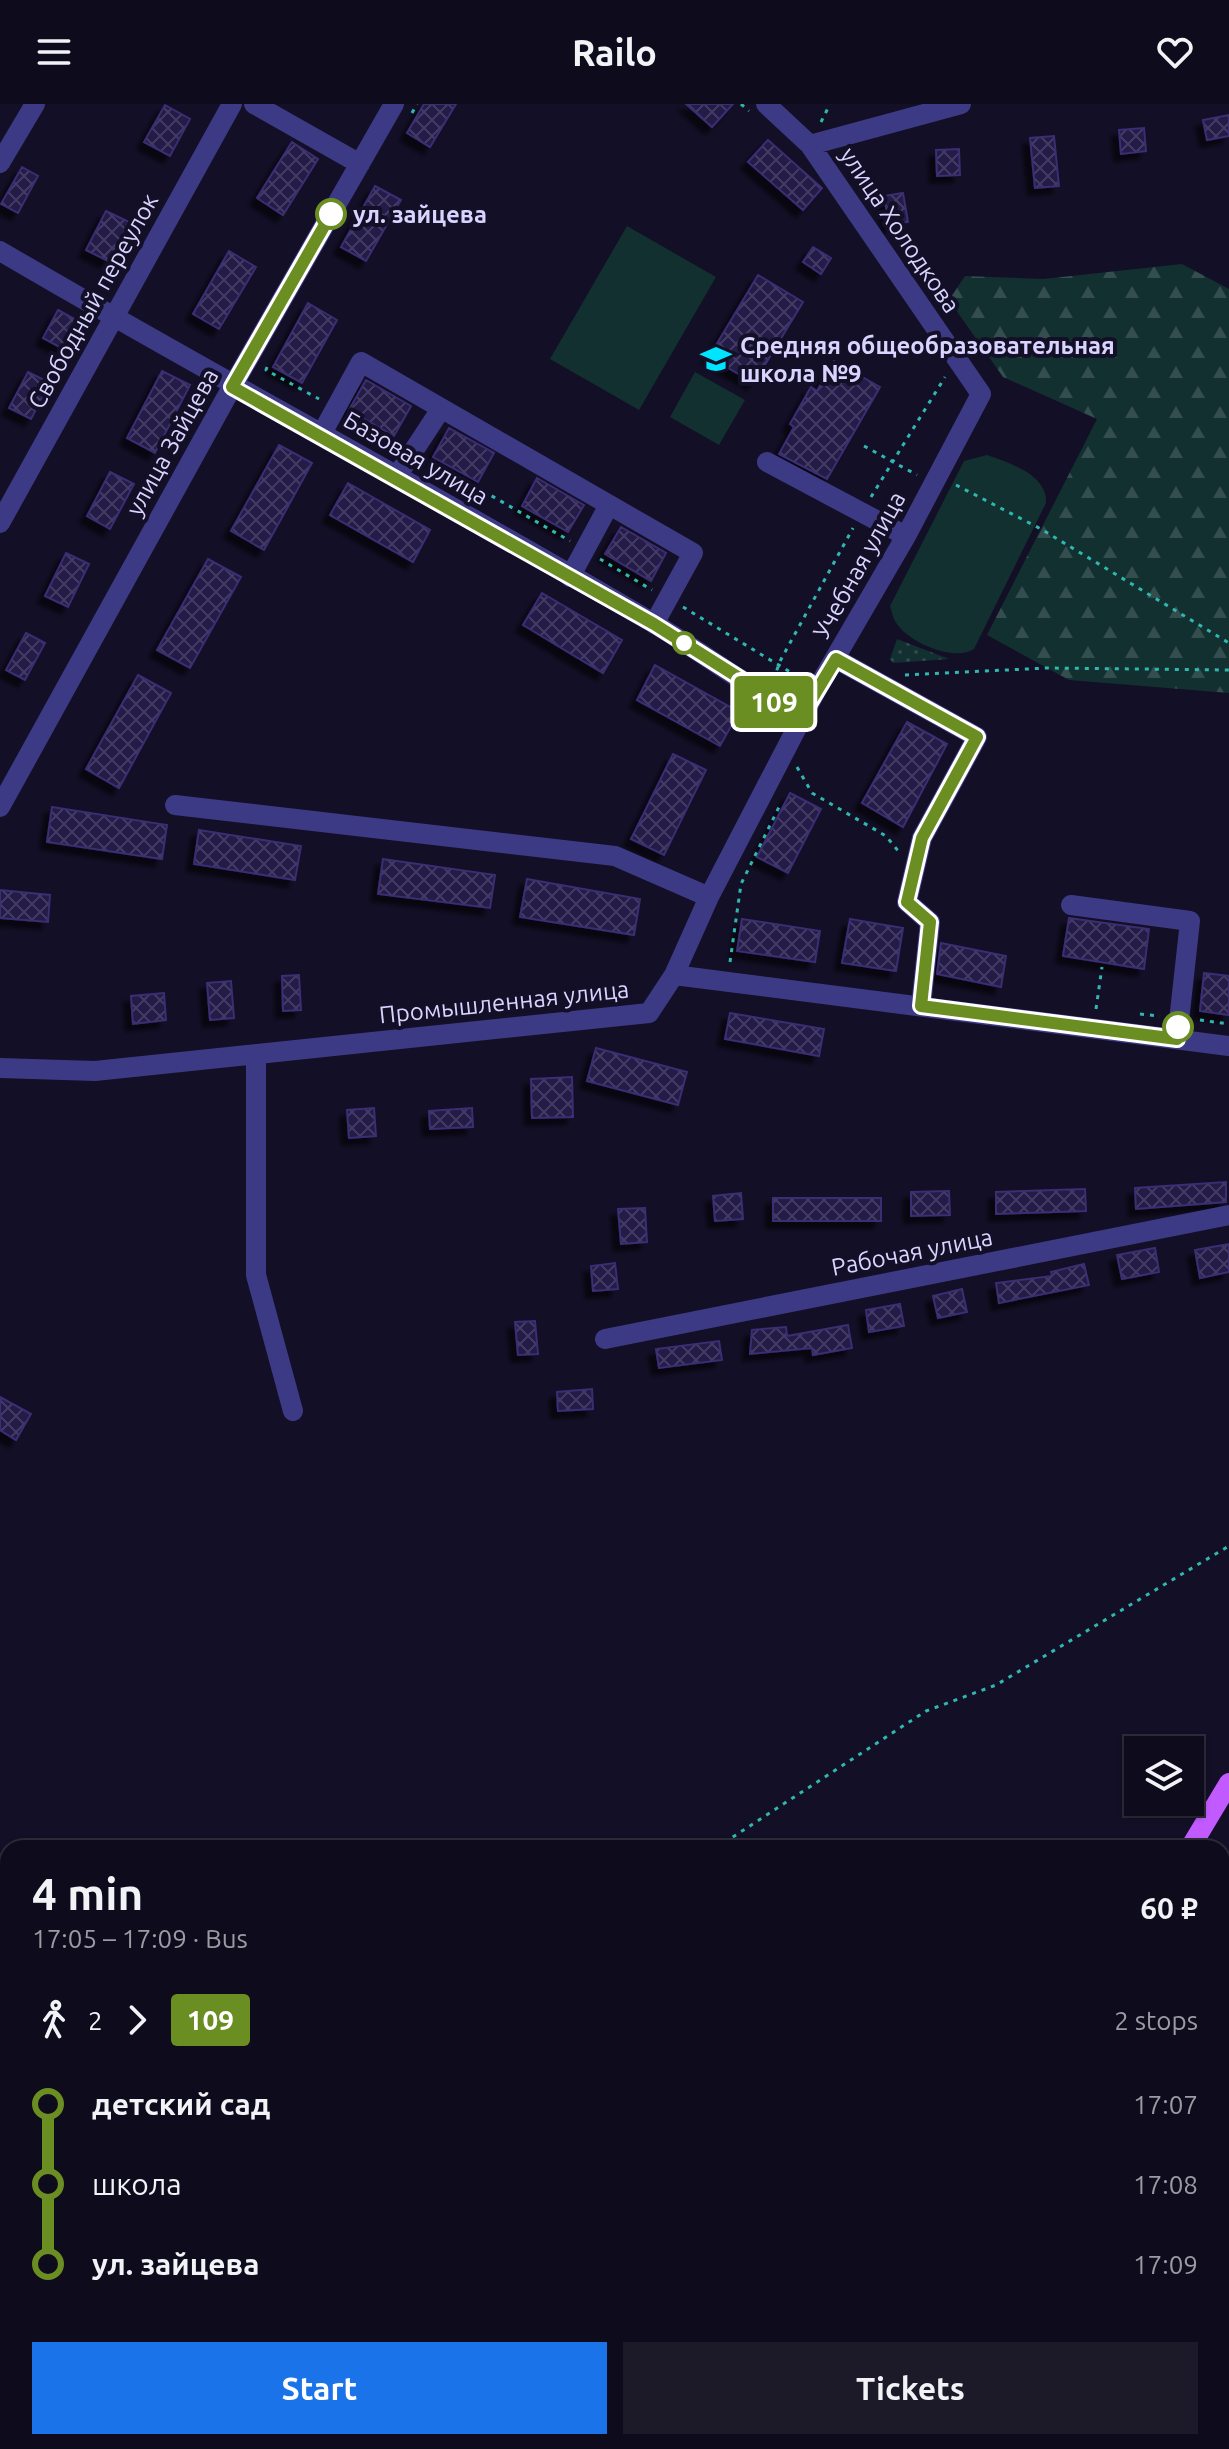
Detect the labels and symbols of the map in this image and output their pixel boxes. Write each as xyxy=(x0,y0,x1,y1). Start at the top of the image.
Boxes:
street label: улица Холодкова xyxy=(835,142,965,318)
street label: Свободный переулок xyxy=(23,189,163,413)
marker: ул. зайцева xyxy=(316,199,346,229)
place label: ул. зайцева xyxy=(353,201,487,228)
place label: Средняя общеобразовательная школа №9 xyxy=(740,332,1115,387)
school or university icon: Средняя общеобразовательная школа №9 xyxy=(699,342,733,376)
street label: улица Зайцева xyxy=(120,364,224,520)
street label: Базовая улица xyxy=(339,406,493,510)
street label: Учебная улица xyxy=(807,487,911,643)
unlabelled marker xyxy=(673,632,695,654)
line badge: 109 xyxy=(728,676,820,728)
street label: Промышленная улица xyxy=(378,975,630,1029)
unlabelled marker xyxy=(1163,1012,1193,1042)
street label: Рабочая улица xyxy=(829,1223,995,1281)

